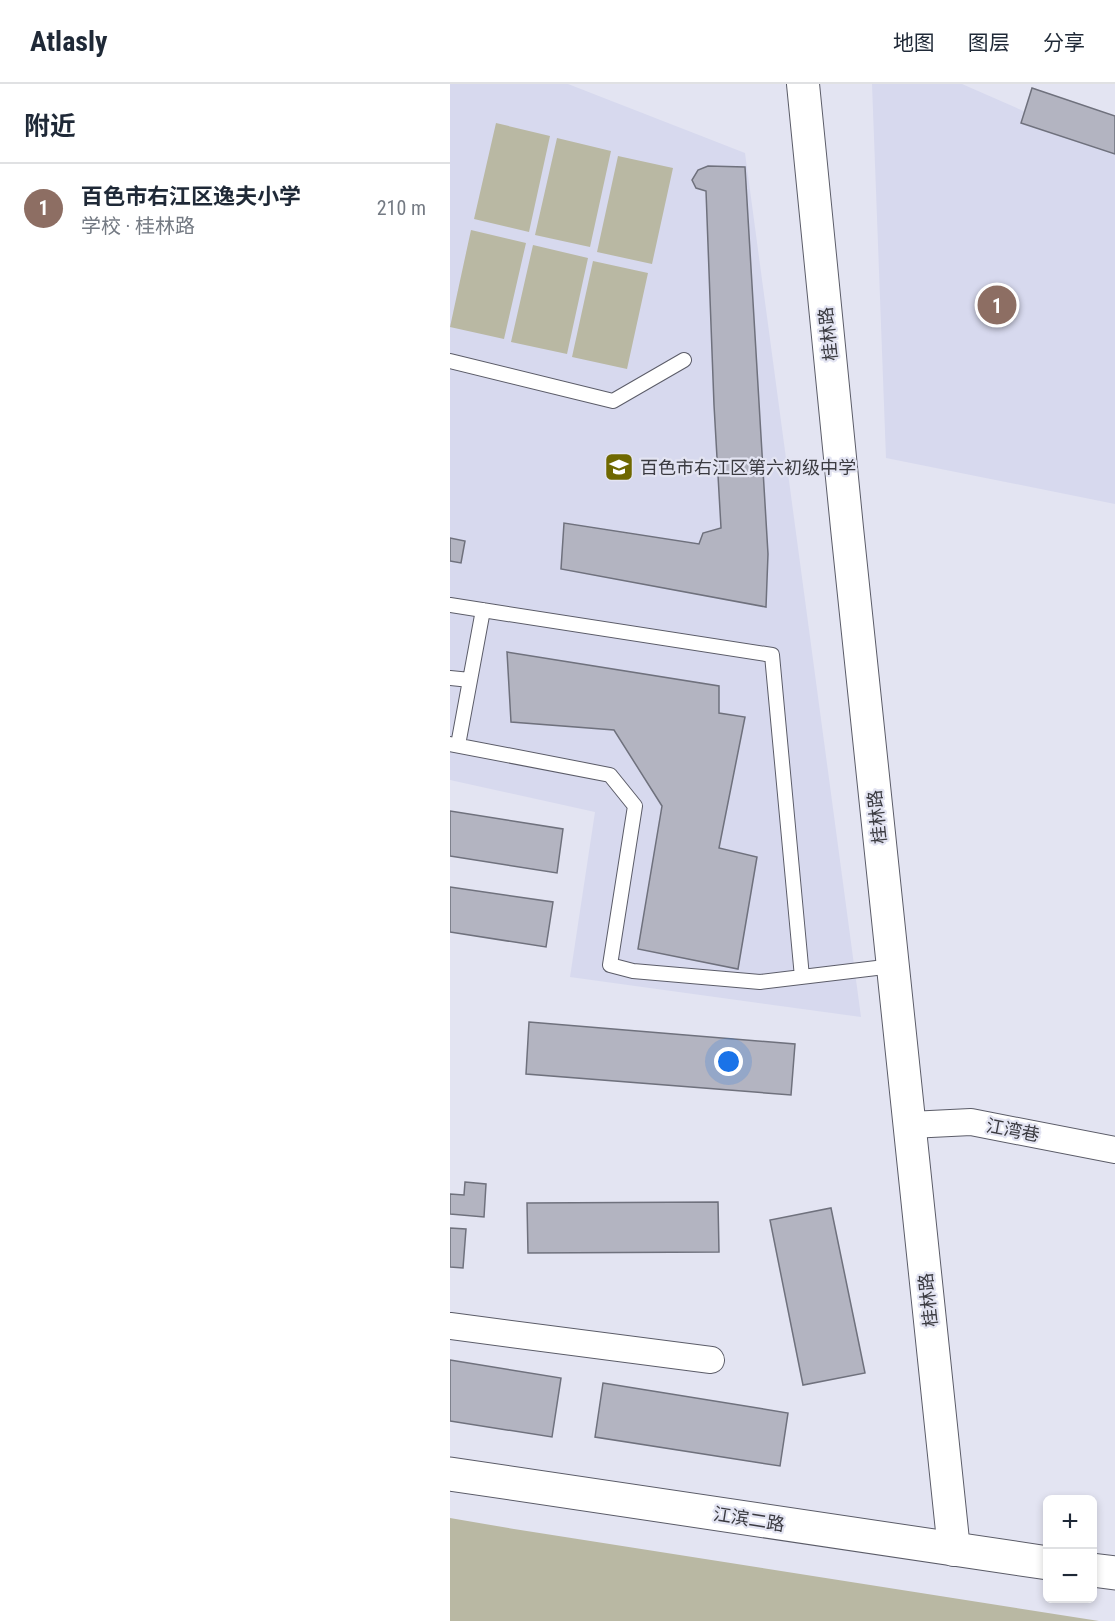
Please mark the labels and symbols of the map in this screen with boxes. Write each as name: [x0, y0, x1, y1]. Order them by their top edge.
pin: 1: [978, 282, 1016, 328]
street label: 桂林路: [815, 306, 841, 362]
school or university icon: 百色市右江区第六初级中学: [603, 451, 635, 483]
place label: 百色市右江区第六初级中学: [640, 457, 856, 478]
street label: 桂林路: [864, 789, 890, 845]
your location: [714, 1047, 743, 1076]
street label: 江湾巷: [984, 1115, 1042, 1145]
street label: 桂林路: [915, 1272, 941, 1328]
street label: 江滨二路: [712, 1503, 786, 1535]

